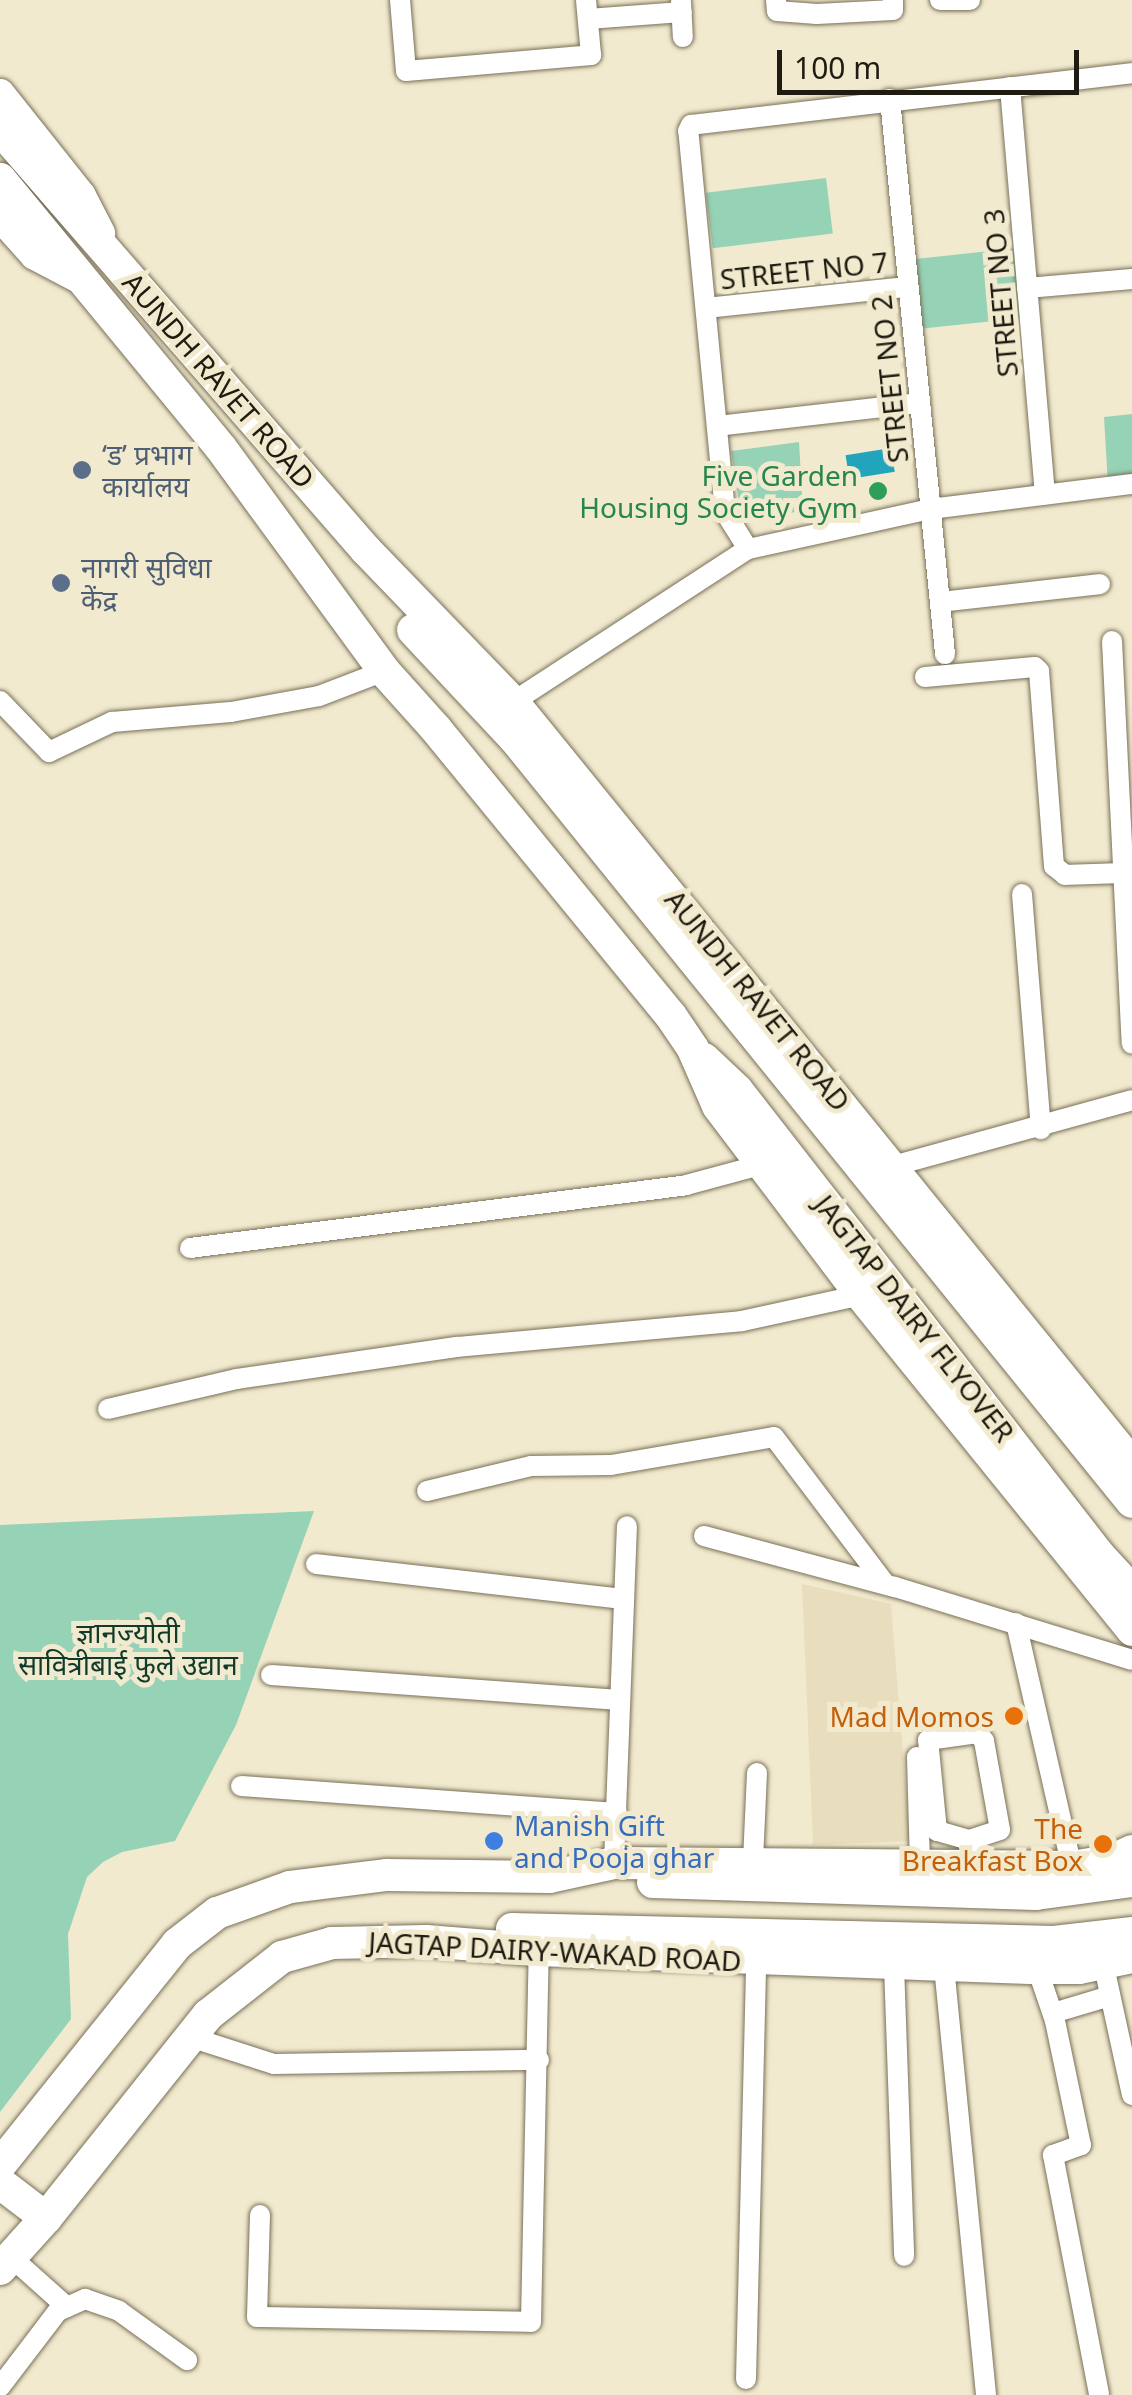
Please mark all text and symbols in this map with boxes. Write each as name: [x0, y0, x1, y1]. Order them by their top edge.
scale bar: [782, 30, 1084, 92]
text: 100 m: [794, 47, 881, 88]
street label: STREET NO 3: [976, 207, 1024, 379]
street label: STREET NO 7: [718, 244, 890, 296]
street label: AUNDH RAVET ROAD: [116, 265, 322, 495]
street label: STREET NO 2: [863, 293, 915, 465]
place label: ‘ड’ प्रभाग कार्यालय: [102, 437, 193, 503]
place label: Five Garden Housing Society Gym: [579, 458, 858, 524]
marker: ‘ड’ प्रभाग कार्यालय: [71, 459, 93, 481]
marker: Five Garden Housing Society Gym: [867, 480, 889, 502]
place label: नागरी सुविधा केंद्र: [81, 550, 212, 616]
marker: नागरी सुविधा केंद्र: [50, 572, 72, 594]
street label: AUNDH RAVET ROAD: [659, 883, 857, 1117]
street label: JAGTAP DAIRY FLYOVER: [808, 1188, 1022, 1448]
park label: ज्ञानज्योती सावित्रीबाई फुले उद्यान: [18, 1615, 238, 1681]
place label: Mad Momos: [830, 1699, 994, 1733]
marker: Mad Momos: [1003, 1705, 1025, 1727]
place label: Manish Gift and Pooja ghar: [514, 1808, 714, 1874]
place label: The Breakfast Box: [902, 1811, 1083, 1877]
marker: Manish Gift and Pooja ghar: [483, 1830, 505, 1852]
marker: The Breakfast Box: [1092, 1833, 1114, 1855]
street label: JAGTAP DAIRY-WAKAD ROAD: [368, 1924, 742, 1978]

